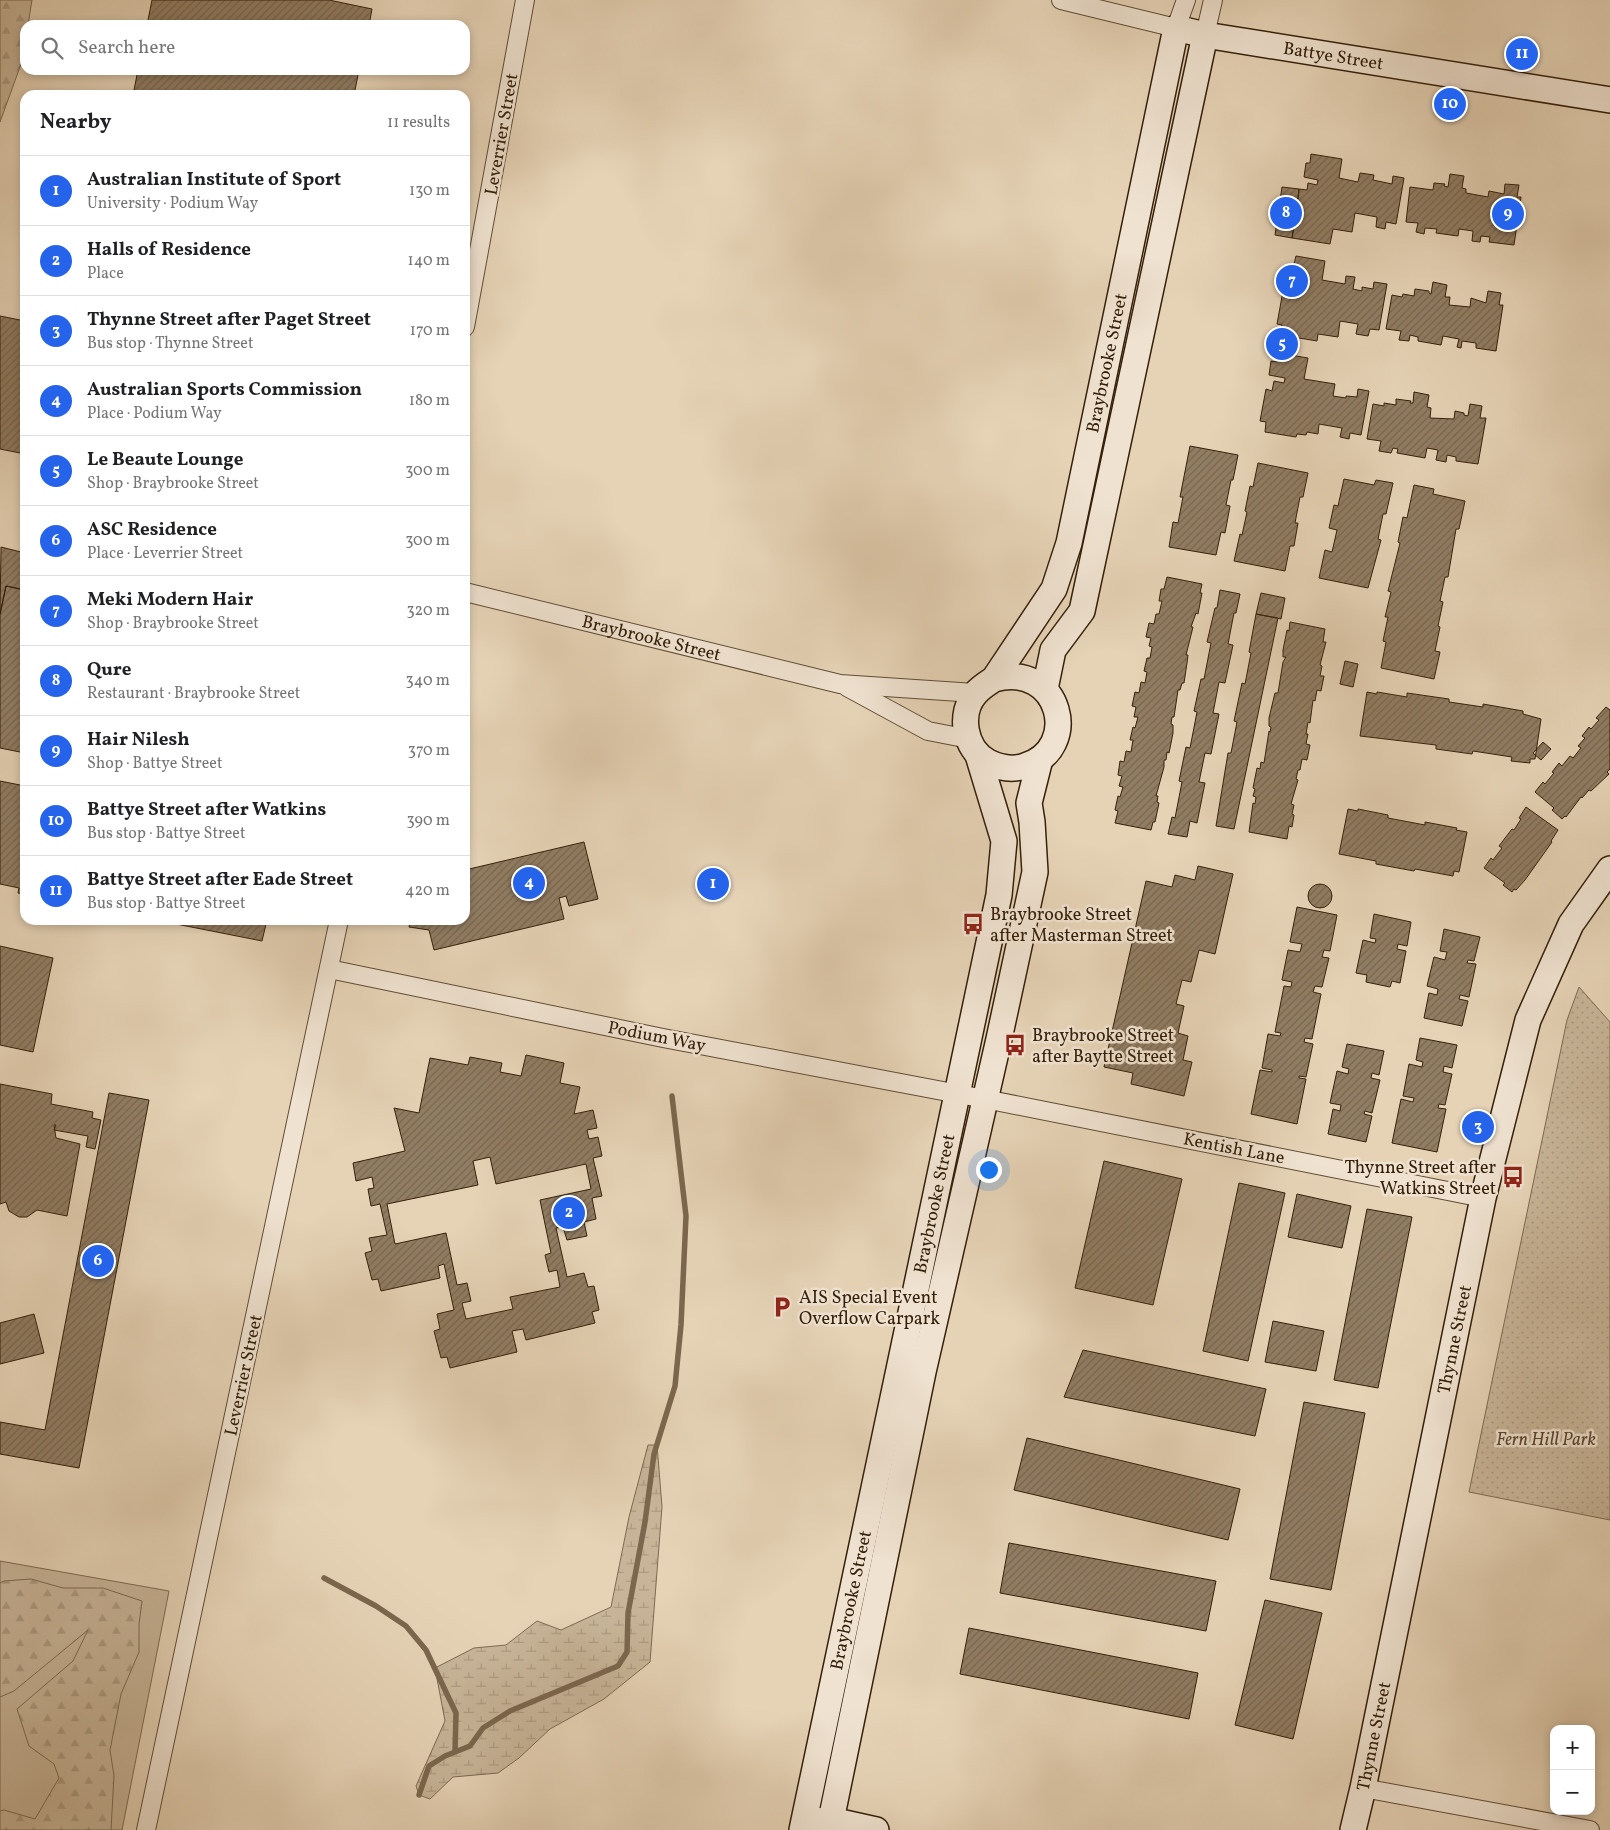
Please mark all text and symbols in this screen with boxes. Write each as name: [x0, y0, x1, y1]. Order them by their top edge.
search box: [20, 20, 470, 75]
icon: search: [38, 34, 66, 62]
text: Search here: [78, 35, 175, 61]
pin: 11: [1506, 35, 1538, 73]
street label: Battye Street: [1281, 37, 1385, 77]
street label: Leverrier Street: [479, 71, 526, 197]
pin: 10: [1434, 85, 1466, 123]
text: Nearby: [40, 108, 111, 137]
text: 11 results: [387, 112, 450, 134]
text: Australian Institute of Sport: [87, 167, 341, 193]
text: 1: [53, 180, 59, 202]
text: 130 m: [409, 180, 450, 202]
text: University · Podium Way: [87, 193, 258, 215]
pin: 8: [1270, 194, 1302, 232]
pin: 9: [1492, 195, 1524, 233]
text: Halls of Residence: [87, 237, 251, 263]
text: 2: [52, 250, 60, 272]
text: 140 m: [408, 250, 450, 272]
pin: 7: [1276, 262, 1308, 300]
text: Place: [87, 263, 124, 285]
street label: Braybrooke Street: [1081, 291, 1135, 435]
text: Thynne Street after Paget Street: [87, 307, 371, 333]
text: 3: [52, 320, 60, 342]
text: 170 m: [410, 320, 450, 342]
pin: 5: [1266, 325, 1298, 363]
text: Bus stop · Thynne Street: [87, 333, 254, 355]
text: Australian Sports Commission: [87, 377, 362, 403]
text: 4: [51, 390, 61, 412]
text: 180 m: [409, 390, 450, 412]
text: Place · Podium Way: [87, 403, 222, 425]
text: Le Beaute Lounge: [87, 447, 243, 473]
text: 5: [52, 460, 60, 482]
text: 300 m: [405, 460, 450, 482]
text: Shop · Braybrooke Street: [87, 473, 259, 495]
text: ASC Residence: [87, 517, 217, 543]
text: 6: [52, 530, 60, 552]
text: 300 m: [405, 530, 450, 552]
text: Place · Leverrier Street: [87, 543, 243, 565]
text: Meki Modern Hair: [87, 587, 253, 613]
text: 7: [52, 600, 60, 622]
text: 320 m: [406, 600, 450, 622]
street label: Braybrooke Street: [579, 610, 723, 668]
text: Shop · Braybrooke Street: [87, 613, 259, 635]
text: Qure: [87, 657, 132, 683]
text: 8: [52, 670, 60, 692]
text: 340 m: [406, 670, 450, 692]
text: Restaurant · Braybrooke Street: [87, 683, 300, 705]
text: Hair Nilesh: [87, 727, 190, 753]
text: 9: [52, 740, 60, 762]
text: 370 m: [408, 740, 450, 762]
text: Shop · Battye Street: [87, 753, 223, 775]
text: Battye Street after Watkins: [87, 797, 326, 823]
text: 10: [48, 810, 64, 832]
text: 390 m: [407, 810, 450, 832]
text: Bus stop · Battye Street: [87, 823, 246, 845]
pin: 4: [513, 864, 545, 902]
pin: 1: [697, 865, 729, 903]
text: Battye Street after Eade Street: [87, 867, 353, 893]
text: 11: [50, 880, 62, 902]
text: 420 m: [405, 880, 450, 902]
text: Bus stop · Battye Street: [87, 893, 246, 915]
place label: Braybrooke Street after Masterman Street: [990, 903, 1173, 949]
bus stop icon: Braybrooke Street after Masterman Street: [960, 911, 986, 937]
street label: Podium Way: [606, 1016, 708, 1059]
place label: Braybrooke Street after Baytte Street: [1032, 1024, 1174, 1070]
bus stop icon: Braybrooke Street after Baytte Street: [1002, 1032, 1028, 1058]
pin: 3: [1462, 1108, 1494, 1146]
street label: Kentish Lane: [1181, 1127, 1287, 1172]
street label: Braybrooke Street: [909, 1132, 962, 1276]
place label: Thynne Street after Watkins Street: [1344, 1156, 1496, 1202]
your location: [976, 1157, 1002, 1183]
bus stop icon: Thynne Street after Watkins Street: [1500, 1164, 1526, 1190]
pin: 2: [553, 1194, 585, 1232]
pin: 6: [82, 1242, 114, 1280]
street label: Thynne Street: [1432, 1283, 1479, 1396]
place label: AIS Special Event Overflow Carpark: [799, 1286, 940, 1332]
parking icon: AIS Special Event Overflow Carpark: [769, 1294, 795, 1320]
street label: Leverrier Street: [219, 1312, 270, 1438]
park label: Fern Hill Park: [1496, 1428, 1596, 1453]
street label: Braybrooke Street: [825, 1528, 879, 1673]
street label: Thynne Street: [1352, 1680, 1398, 1793]
map controls: [1550, 1725, 1595, 1815]
button: +: [1550, 1725, 1595, 1770]
button: −: [1550, 1770, 1595, 1815]

